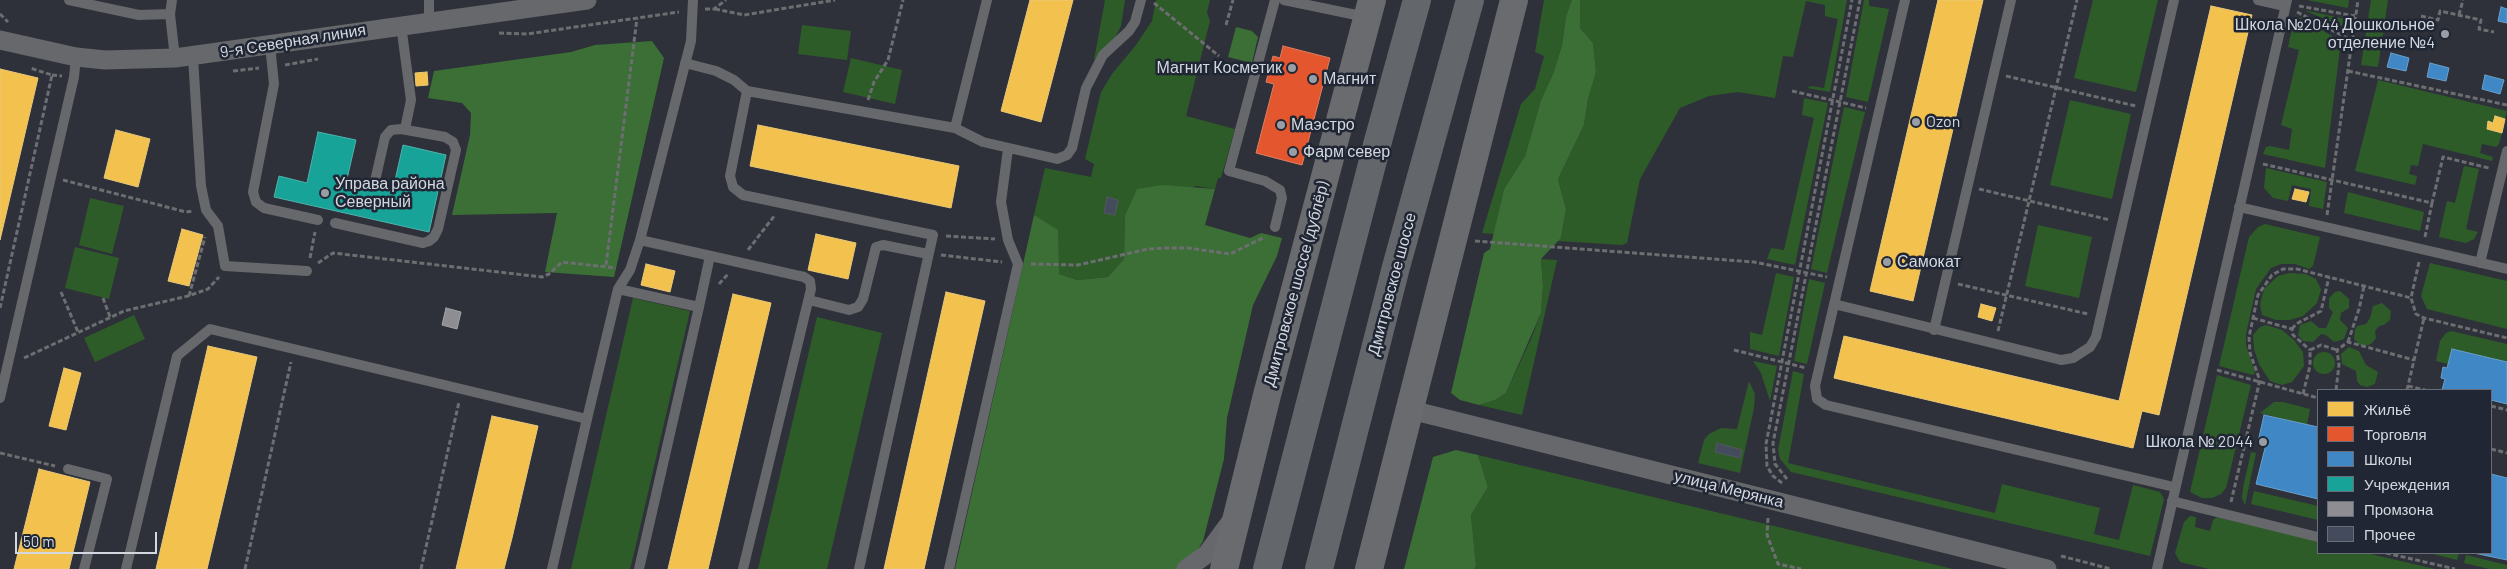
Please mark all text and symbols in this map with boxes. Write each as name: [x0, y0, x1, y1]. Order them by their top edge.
place label: Школа №2044 Дошкольное отделение №4: [2235, 15, 2435, 53]
street label: 9-я Северная линия: [219, 20, 367, 62]
marker: Школа №2044 Дошкольное отделение №4: [2439, 28, 2451, 40]
place label: Магнит Косметик: [1157, 58, 1282, 78]
marker: Магнит Косметик: [1286, 62, 1298, 74]
place label: Магнит: [1323, 69, 1376, 89]
marker: Магнит: [1307, 73, 1319, 85]
place label: Ozon: [1926, 112, 1960, 132]
place label: Маэстро: [1291, 115, 1355, 135]
marker: Ozon: [1910, 116, 1922, 128]
marker: Маэстро: [1275, 119, 1287, 131]
place label: Фарм север: [1303, 142, 1390, 162]
marker: Фарм север: [1287, 146, 1299, 158]
place label: Управа района Северный: [335, 174, 445, 212]
street label: Дмитровское шоссе (дублёр): [1259, 179, 1333, 389]
marker: Управа района Северный: [319, 187, 331, 199]
street label: Дмитровское шоссе: [1364, 211, 1420, 357]
place label: Самокат: [1897, 252, 1961, 272]
marker: Самокат: [1881, 256, 1893, 268]
legend: [2317, 389, 2492, 554]
text: Жильё: [2364, 400, 2411, 418]
text: Торговля: [2364, 425, 2427, 443]
place label: Школа № 2044: [2146, 432, 2253, 452]
marker: Школа № 2044: [2257, 436, 2269, 448]
text: Школы: [2364, 450, 2412, 468]
street label: улица Мерянка: [1672, 466, 1786, 512]
text: Учреждения: [2364, 475, 2450, 493]
text: Промзона: [2364, 500, 2433, 518]
scale bar: [18, 522, 160, 554]
text: Прочее: [2364, 525, 2416, 543]
text: 50 m: [23, 532, 55, 550]

